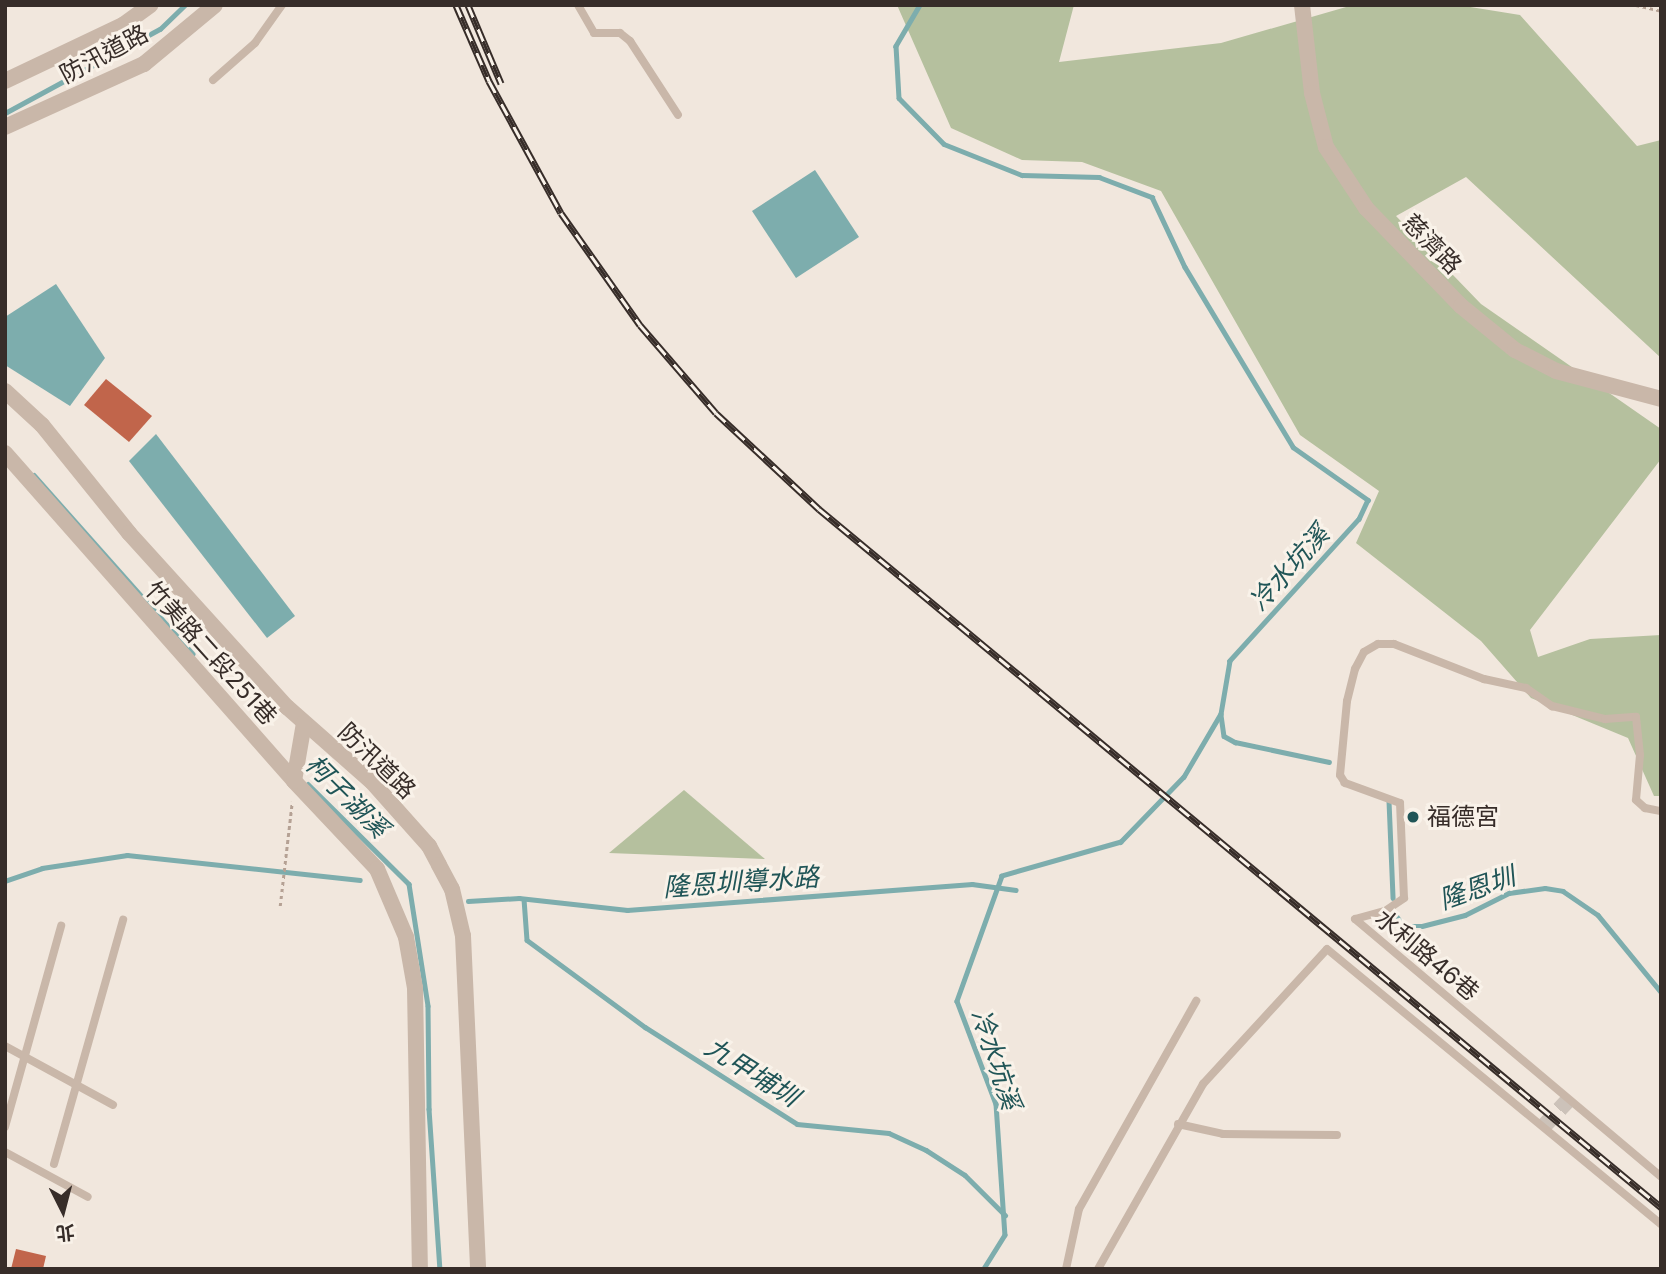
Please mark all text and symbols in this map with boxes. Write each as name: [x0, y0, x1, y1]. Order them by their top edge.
street label: 防汛道路: [55, 19, 153, 89]
street label: 慈濟路: [1397, 208, 1467, 280]
water label: 冷水坑溪: [1243, 519, 1335, 617]
street label: 竹美路二段251巷: [139, 575, 283, 731]
street label: 防汛道路: [332, 717, 422, 805]
water label: 柯子湖溪: [299, 748, 395, 844]
place label: 福德宮: [1427, 803, 1499, 831]
marker: 福德宮: [1405, 809, 1421, 825]
water label: 隆恩圳導水路: [662, 861, 820, 903]
water label: 隆恩圳: [1435, 861, 1519, 915]
street label: 水利路46巷: [1369, 903, 1485, 1007]
water label: 冷水坑溪: [965, 1005, 1027, 1113]
water label: 九甲埔圳: [700, 1031, 804, 1113]
north arrow: [28, 1176, 98, 1246]
text: 北: [55, 1220, 76, 1245]

